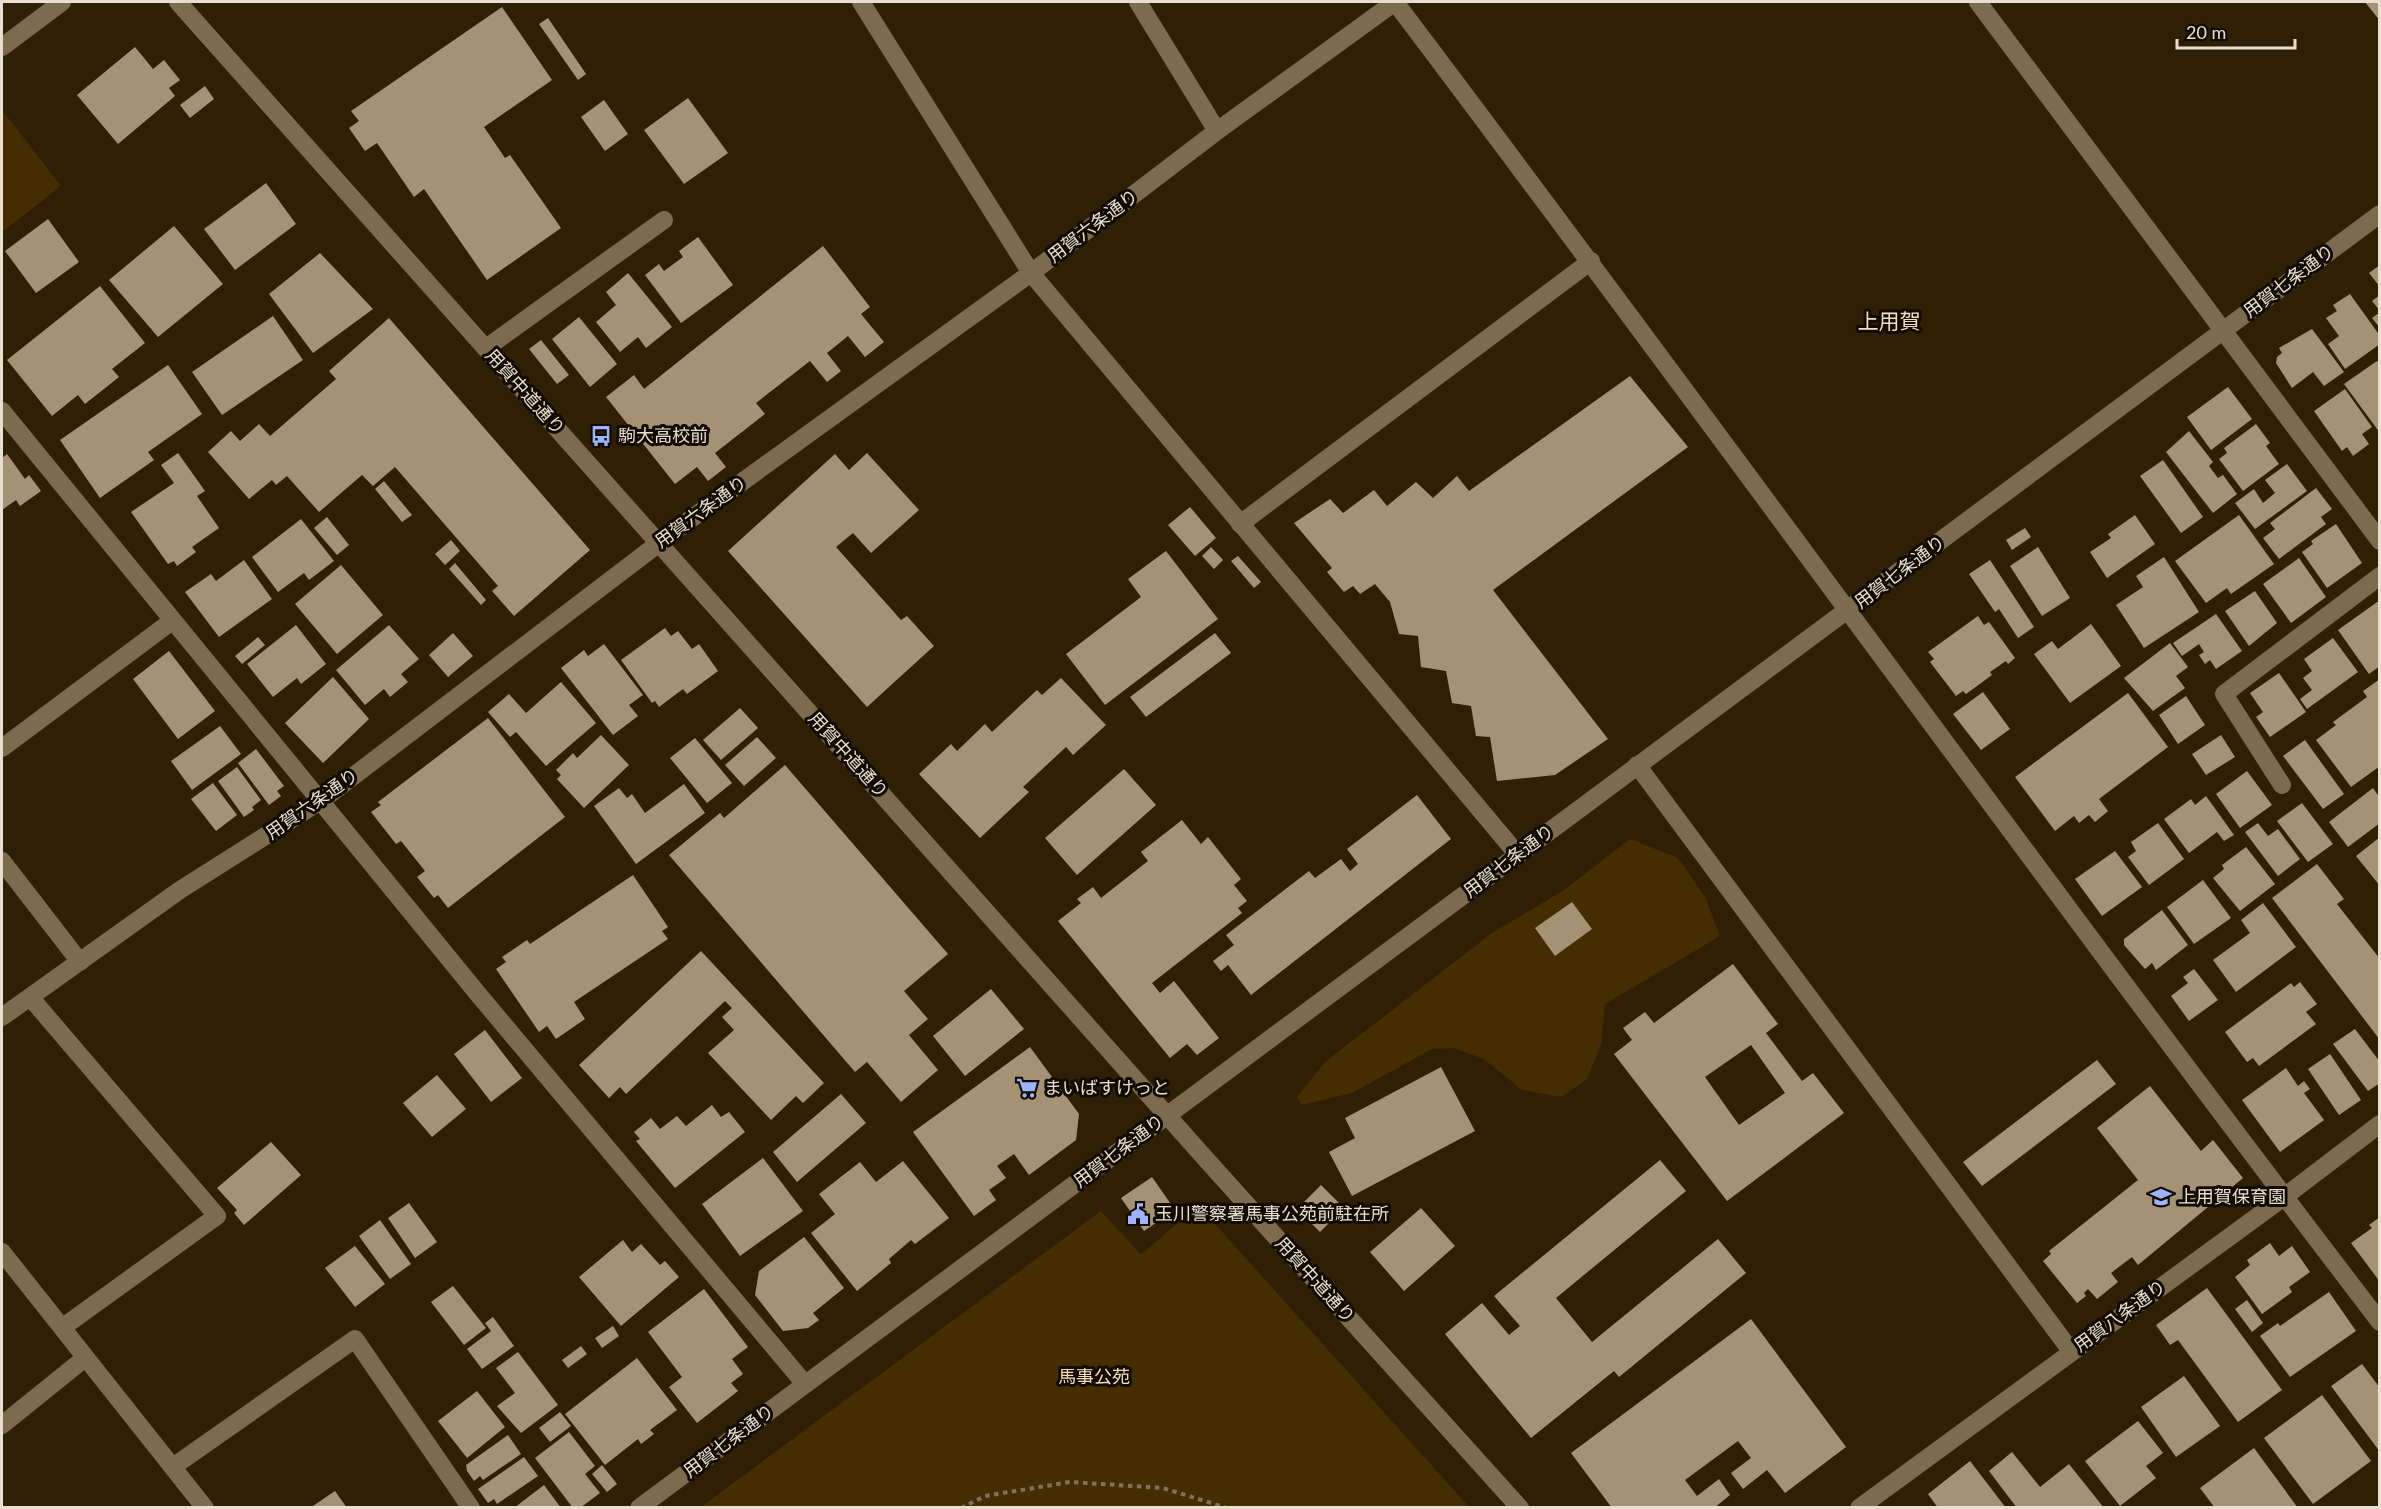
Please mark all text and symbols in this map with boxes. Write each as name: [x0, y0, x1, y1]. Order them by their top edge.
scale bar: [2177, 12, 2296, 50]
text: 20 m: [2186, 21, 2226, 43]
street label: 用賀六条通り: [1043, 184, 1142, 266]
street label: 用賀七条通り: [2239, 239, 2338, 321]
district label: 上用賀: [1858, 308, 1921, 333]
street label: 用賀中道通り: [481, 344, 570, 439]
bus stop icon: 駒大高校前: [589, 424, 613, 448]
place label: 駒大高校前: [618, 424, 708, 446]
street label: 用賀六条通り: [650, 471, 751, 552]
street label: 用賀七条通り: [1850, 530, 1949, 612]
street label: 用賀中道通り: [804, 707, 893, 802]
street label: 用賀六条通り: [261, 763, 362, 843]
street label: 用賀七条通り: [1459, 819, 1558, 901]
supermarket icon: まいばすけっと: [1015, 1076, 1039, 1100]
place label: まいばすけっと: [1044, 1076, 1170, 1098]
street label: 用賀七条通り: [1069, 1109, 1168, 1191]
school or university icon: 上用賀保育園: [2149, 1185, 2173, 1209]
place label: 上用賀保育園: [2178, 1185, 2286, 1207]
public building icon: 玉川警察署馬事公苑前駐在所: [1126, 1202, 1150, 1226]
place label: 玉川警察署馬事公苑前駐在所: [1155, 1202, 1389, 1224]
street label: 用賀中道通り: [1271, 1232, 1360, 1327]
street label: 用賀八条通り: [2069, 1275, 2170, 1356]
park label: 馬事公苑: [1058, 1365, 1130, 1387]
street label: 用賀七条通り: [679, 1399, 778, 1481]

